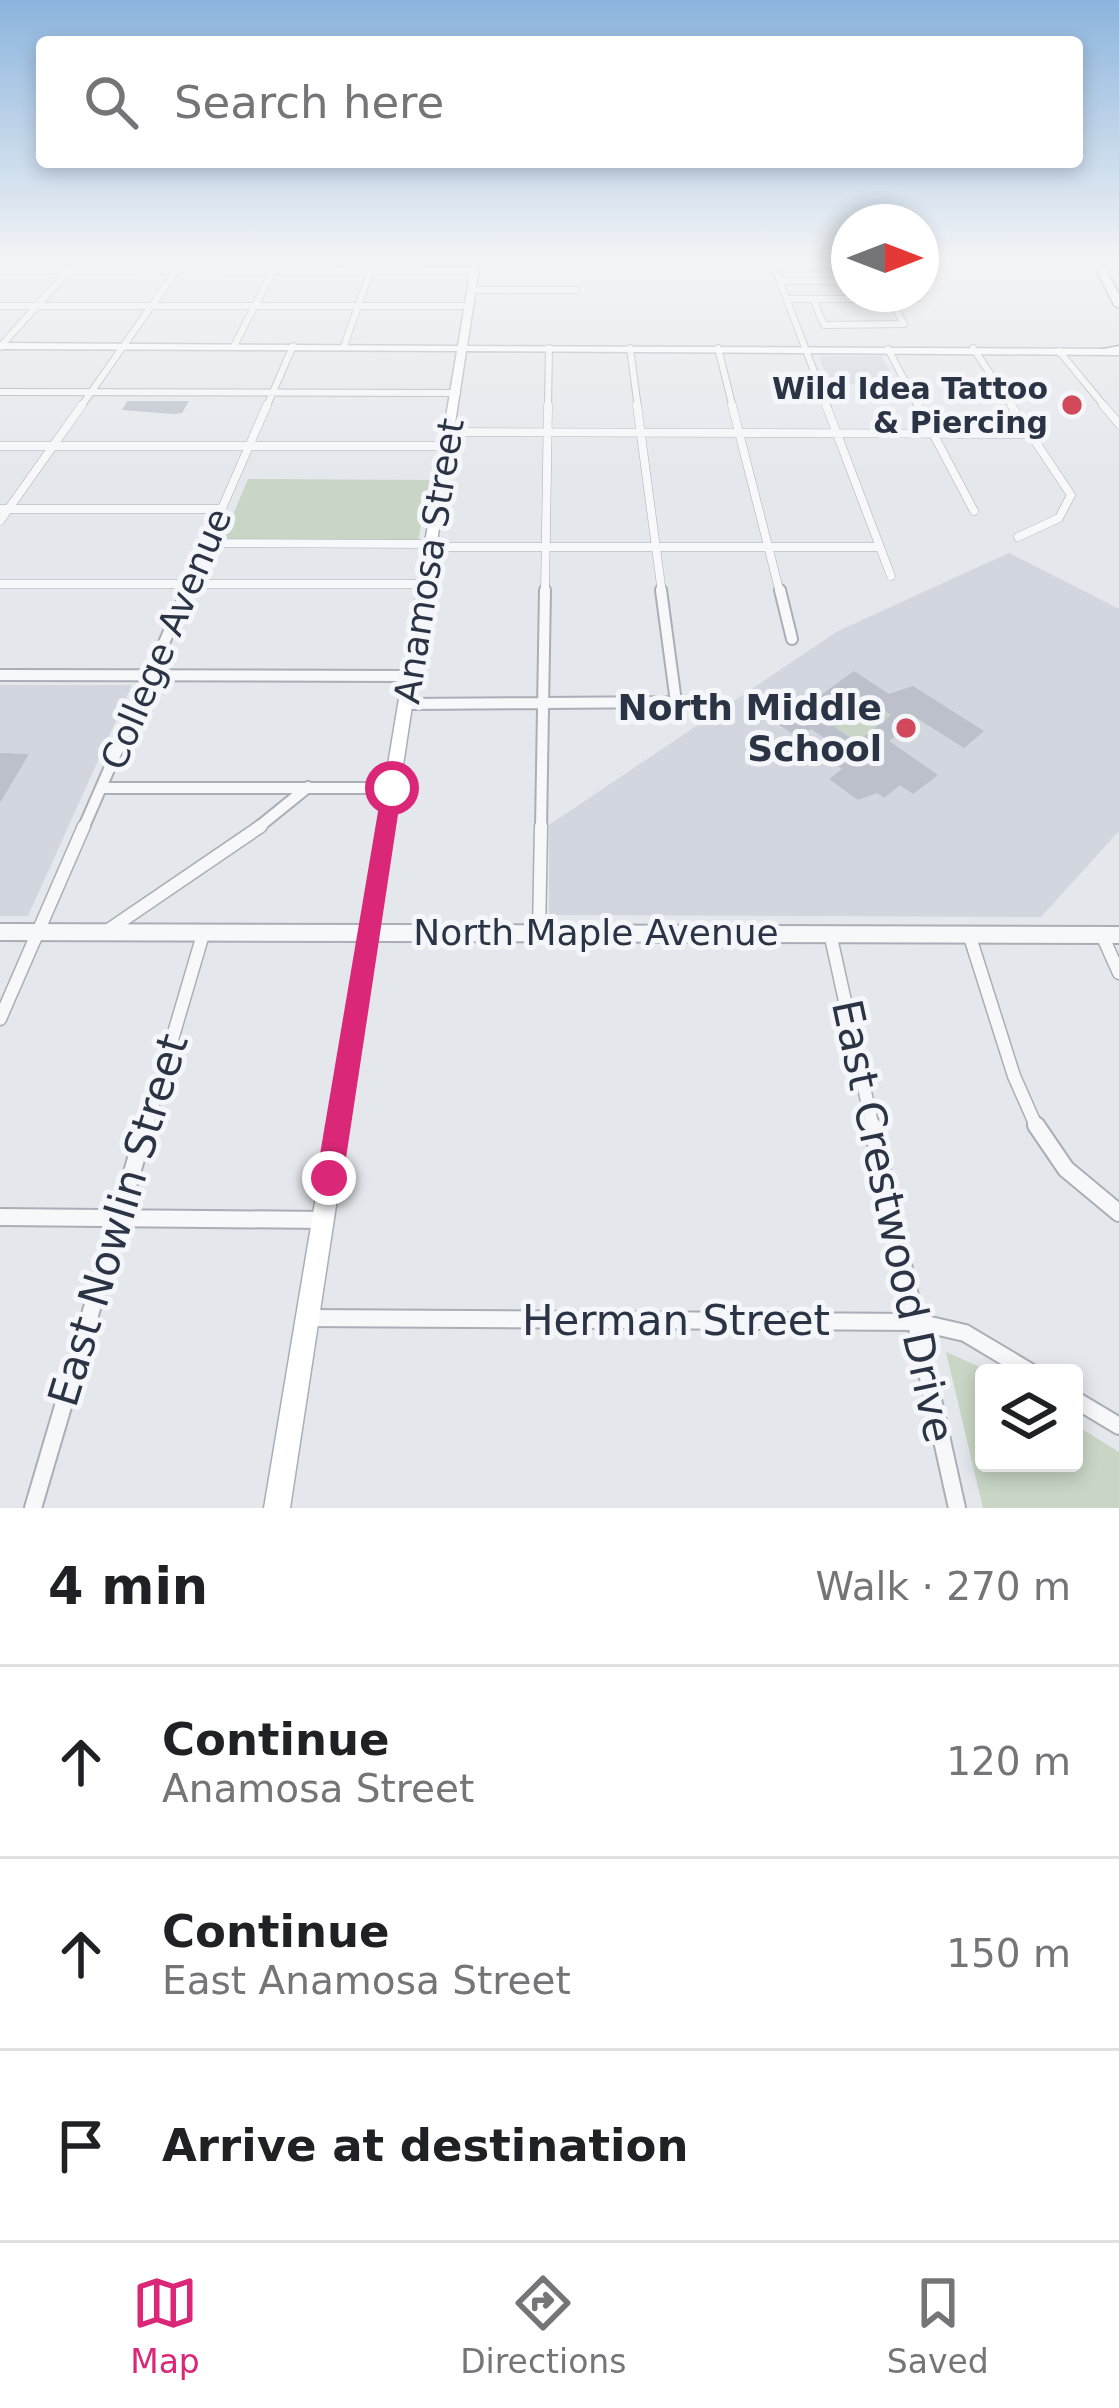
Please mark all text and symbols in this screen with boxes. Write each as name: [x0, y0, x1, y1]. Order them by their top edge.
search box: [36, 36, 1083, 168]
icon: search: [78, 69, 144, 135]
text: Search here: [174, 76, 444, 129]
north arrow: [831, 204, 939, 312]
place label: Wild Idea Tattoo & Piercing: [772, 371, 1048, 440]
marker: Wild Idea Tattoo & Piercing: [1059, 392, 1085, 418]
street label: Anamosa Street: [386, 415, 472, 707]
street label: College Avenue: [93, 502, 239, 776]
place label: North Middle School: [618, 687, 882, 769]
marker: North Middle School: [893, 715, 919, 741]
route start: [365, 761, 419, 815]
street label: North Maple Avenue: [413, 912, 779, 953]
street label: East Crestwood Drive: [822, 995, 964, 1447]
street label: East Nowlin Street: [38, 1028, 198, 1412]
route end: [302, 1151, 356, 1205]
street label: Herman Street: [522, 1296, 830, 1345]
map controls: [975, 1364, 1083, 1472]
button: layers: [975, 1364, 1083, 1472]
text: 4 min: [48, 1557, 208, 1616]
text: Walk · 270 m: [816, 1564, 1071, 1609]
text: Continue: [162, 1713, 390, 1766]
icon: ahead: [48, 1729, 114, 1795]
text: 120 m: [946, 1739, 1071, 1784]
text: Anamosa Street: [162, 1766, 474, 1811]
text: Continue: [162, 1905, 390, 1958]
icon: ahead: [48, 1921, 114, 1987]
text: 150 m: [946, 1931, 1071, 1976]
text: East Anamosa Street: [162, 1958, 571, 2003]
icon: arrive: [48, 2113, 114, 2179]
text: Arrive at destination: [162, 2119, 688, 2172]
tab: Map: [130, 2270, 200, 2381]
tab: Directions: [460, 2270, 626, 2381]
tab: Saved: [887, 2270, 989, 2381]

